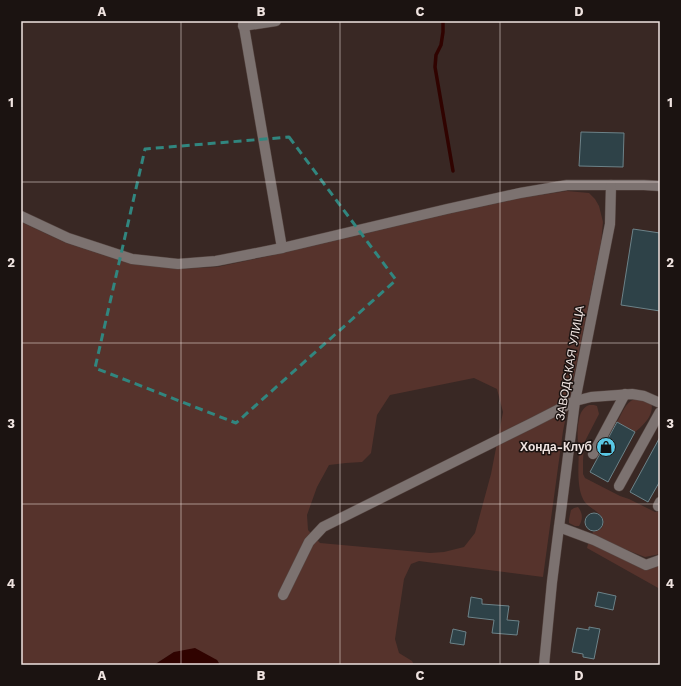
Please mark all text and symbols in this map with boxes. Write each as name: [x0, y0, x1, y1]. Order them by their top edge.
text: A: [98, 4, 107, 19]
text: B: [257, 4, 266, 19]
text: C: [416, 4, 425, 19]
text: D: [574, 4, 584, 19]
text: 1: [8, 95, 14, 110]
text: 1: [667, 95, 673, 110]
text: 2: [7, 255, 15, 270]
text: 2: [666, 255, 674, 270]
street label: ЗАВОДСКАЯ УЛИЦА: [553, 304, 587, 422]
text: 3: [7, 416, 15, 431]
text: 3: [666, 416, 674, 431]
shop icon: Хонда-Клуб: [595, 436, 617, 458]
place label: Хонда-Клуб: [520, 440, 592, 454]
text: 4: [7, 576, 16, 591]
text: 4: [666, 576, 675, 591]
text: A: [98, 668, 107, 683]
text: B: [257, 668, 266, 683]
text: C: [416, 668, 425, 683]
text: D: [574, 668, 584, 683]

